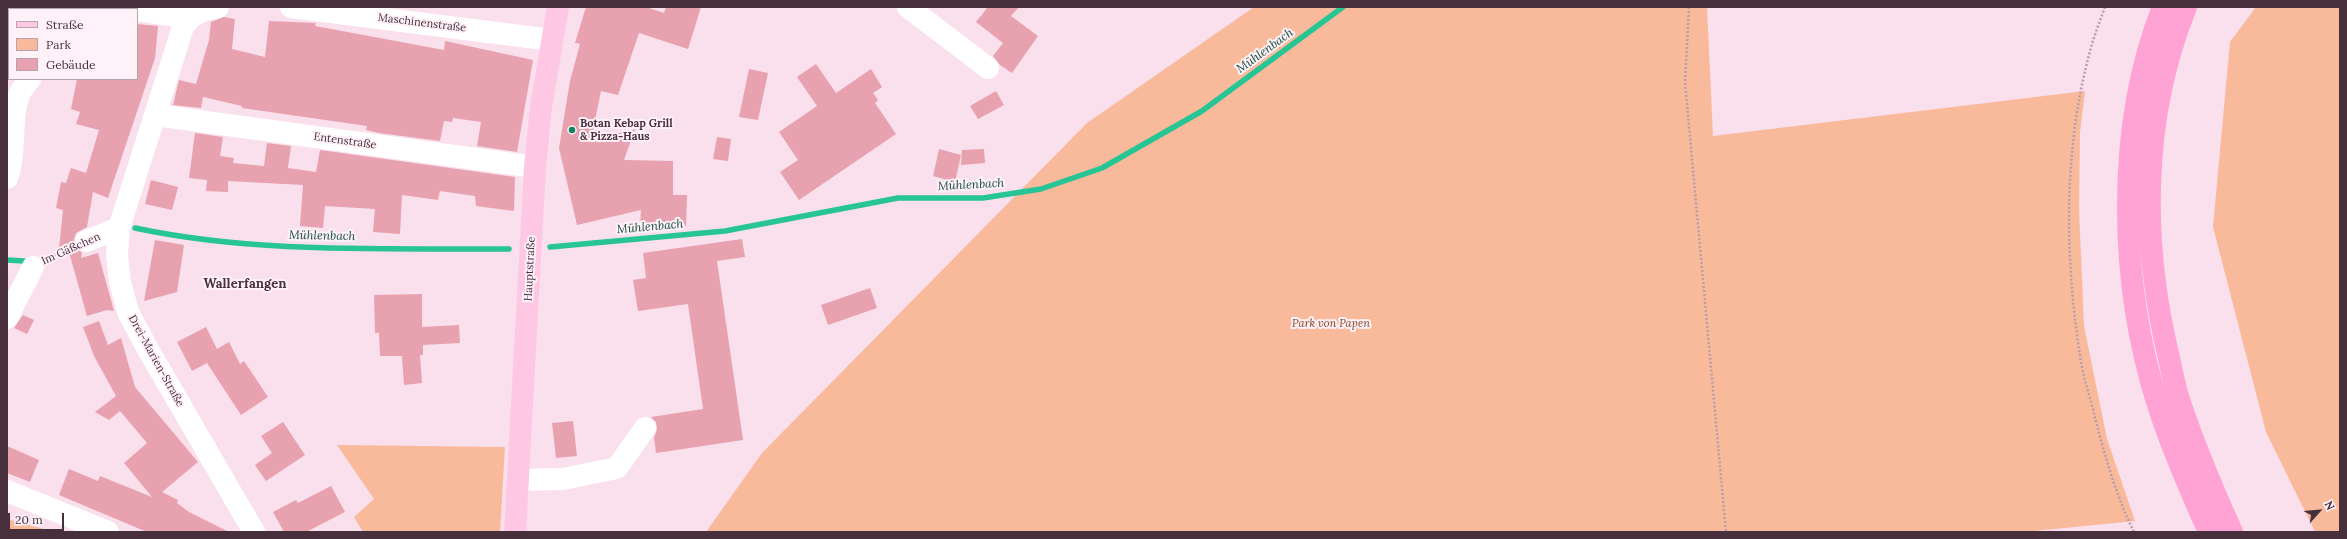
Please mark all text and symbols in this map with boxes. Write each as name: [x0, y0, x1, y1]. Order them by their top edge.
legend: [8, 8, 138, 80]
street label: Maschinenstraße: [377, 11, 467, 35]
text: Straße: [46, 17, 83, 32]
water label: Mühlenbach: [1234, 26, 1296, 76]
text: Park: [46, 37, 71, 52]
text: Gebäude: [46, 57, 96, 72]
place label: Botan Kebap Grill & Pizza-Haus: [580, 117, 673, 143]
marker: Botan Kebap Grill & Pizza-Haus: [567, 125, 577, 135]
street label: Entenstraße: [313, 130, 377, 152]
water label: Mühlenbach: [937, 176, 1005, 194]
water label: Mühlenbach: [616, 217, 684, 237]
water label: Mühlenbach: [289, 228, 355, 244]
street label: Im Gäßchen: [40, 230, 102, 268]
street label: Hauptstraße: [522, 236, 538, 302]
district label: Wallerfangen: [203, 276, 287, 292]
street label: Drei-Marien-Straße: [125, 313, 187, 409]
park label: Park von Papen: [1292, 317, 1370, 331]
north arrow: [2299, 491, 2339, 531]
text: N: [2322, 499, 2338, 513]
scale bar: [10, 505, 66, 531]
text: 20 m: [15, 512, 43, 527]

